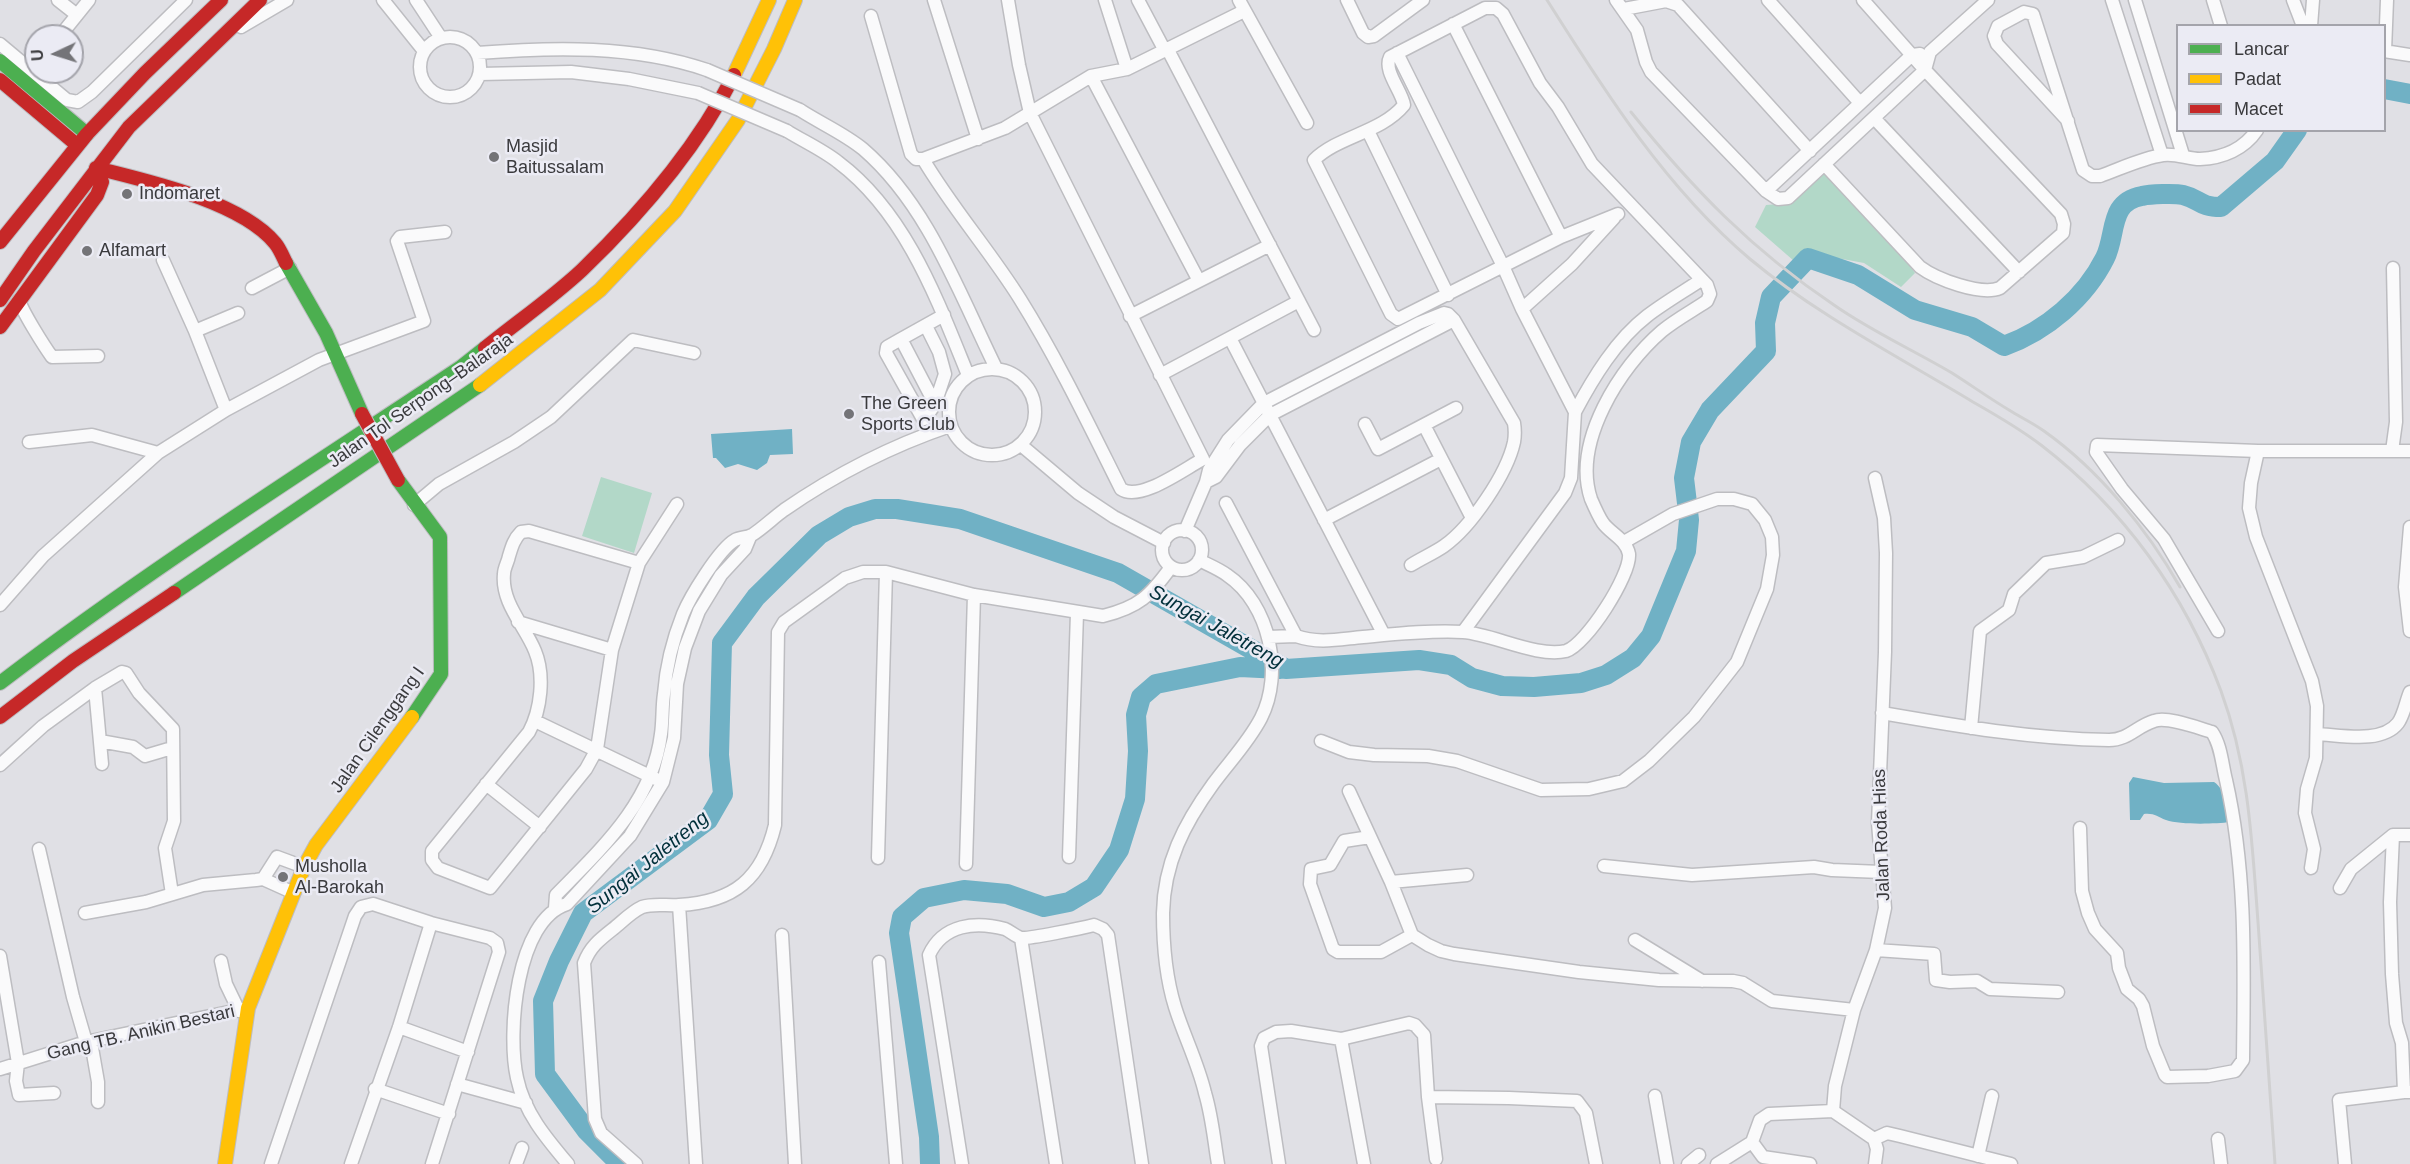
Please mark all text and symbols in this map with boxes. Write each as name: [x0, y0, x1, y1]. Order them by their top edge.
north arrow: [24, 24, 84, 84]
legend: [2176, 24, 2386, 132]
text: Lancar: [2234, 39, 2289, 59]
text: U: [29, 49, 46, 62]
text: Padat: [2234, 69, 2281, 89]
text: Macet: [2234, 99, 2283, 119]
place label: Masjid Baitussalam: [506, 136, 604, 178]
marker: Masjid Baitussalam: [487, 150, 501, 164]
place label: Indomaret: [139, 183, 220, 205]
marker: Indomaret: [120, 187, 134, 201]
place label: Alfamart: [99, 240, 166, 262]
marker: Alfamart: [80, 244, 94, 258]
street label: Jalan Tol Serpong–Balaraja: [325, 329, 517, 473]
place label: The Green Sports Club: [861, 393, 955, 436]
marker: The Green Sports Club: [842, 407, 856, 421]
water label: Sungai Jaletreng: [1145, 580, 1287, 674]
street label: Jalan Cilenggang I: [326, 663, 430, 797]
street label: Jalan Roda Hias: [1869, 769, 1895, 901]
water label: Sungai Jaletreng: [582, 806, 714, 920]
place label: Musholla Al-Barokah: [295, 856, 384, 898]
marker: Musholla Al-Barokah: [276, 870, 290, 884]
street label: Gang TB. Anikin Bestari: [45, 1001, 237, 1065]

